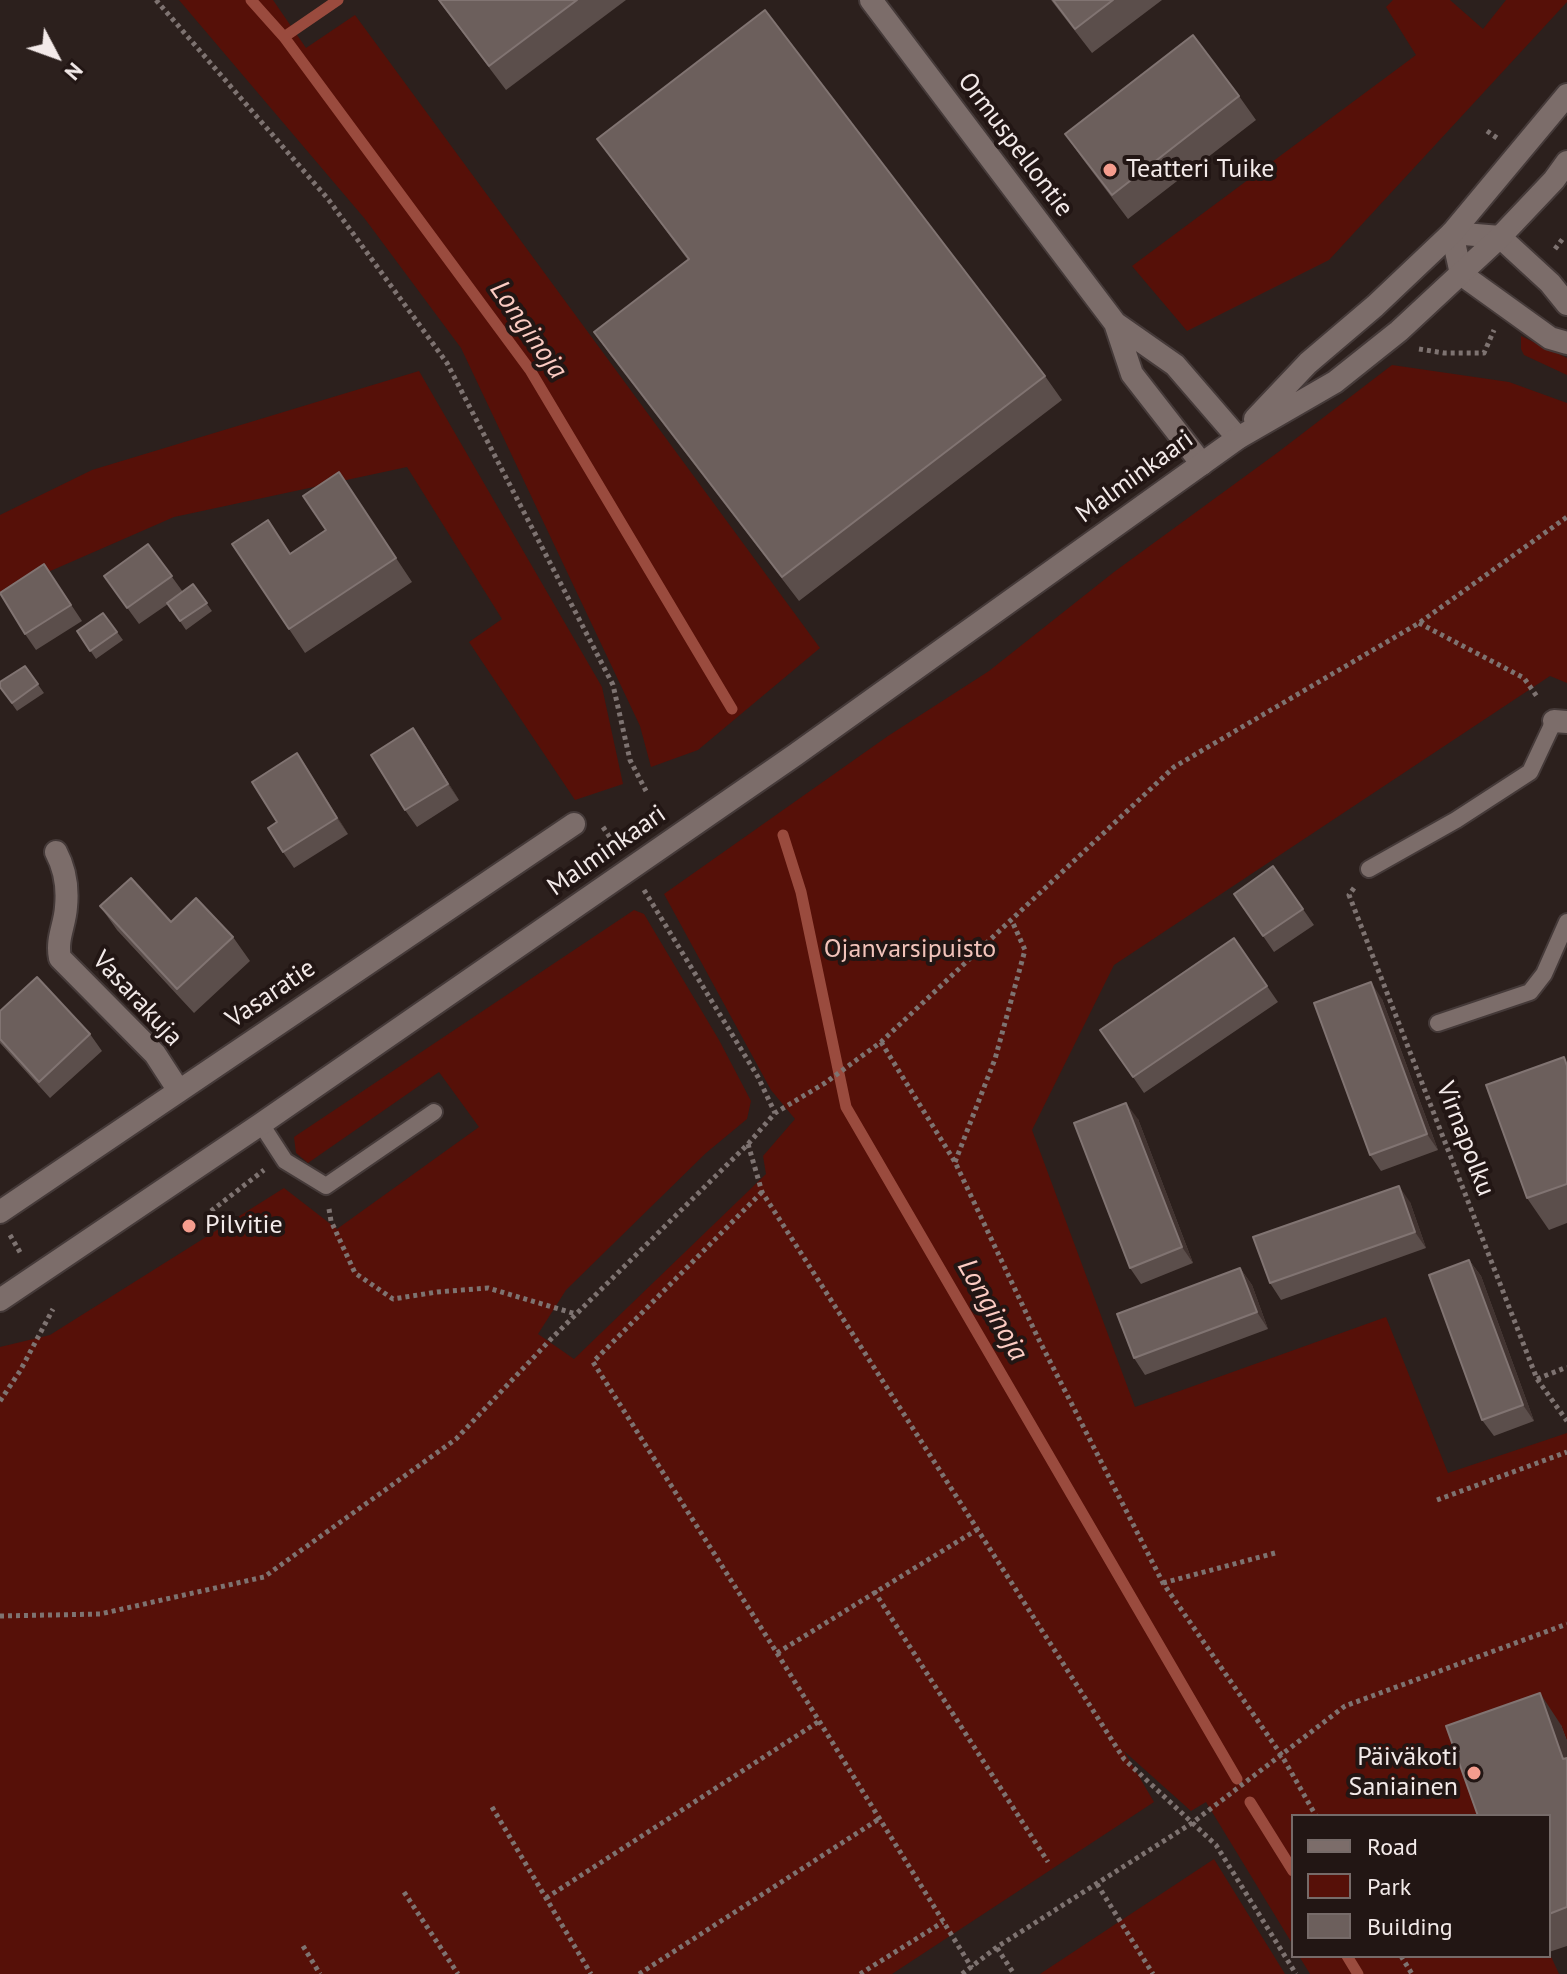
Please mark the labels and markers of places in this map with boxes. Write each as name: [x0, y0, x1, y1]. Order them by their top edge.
place label: Teatteri Tuike: [1126, 154, 1275, 186]
marker: Teatteri Tuike: [1101, 161, 1119, 179]
place label: Pilvitie: [205, 1210, 283, 1242]
marker: Pilvitie: [180, 1217, 198, 1235]
place label: Päiväkoti Saniainen: [1349, 1742, 1458, 1804]
marker: Päiväkoti Saniainen: [1465, 1764, 1483, 1782]

